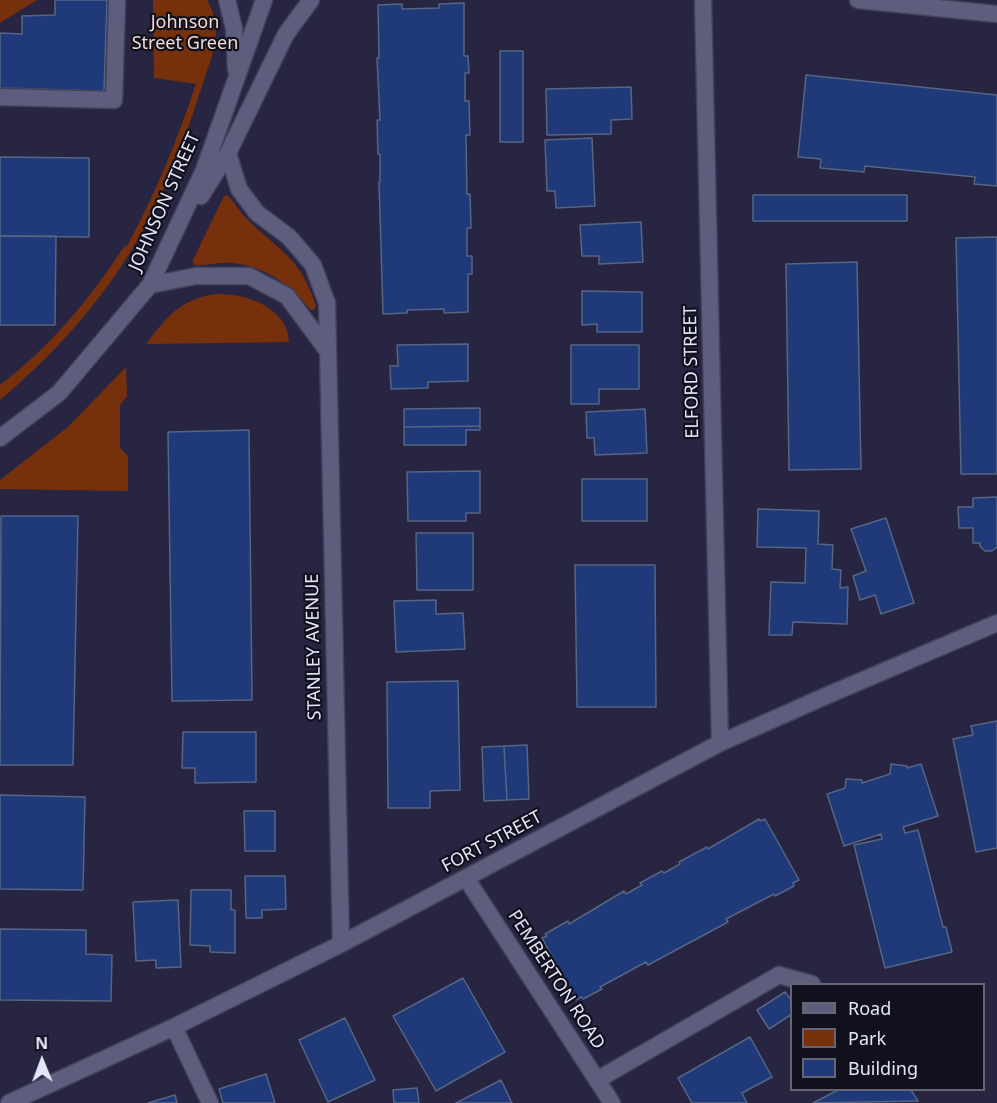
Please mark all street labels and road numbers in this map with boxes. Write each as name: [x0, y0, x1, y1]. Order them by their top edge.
street label: JOHNSON STREET: [125, 129, 205, 275]
street label: ELFORD STREET: [680, 305, 704, 439]
street label: STANLEY AVENUE: [302, 574, 326, 720]
street label: FORT STREET: [438, 807, 546, 877]
street label: PEMBERTON ROAD: [503, 906, 609, 1054]

